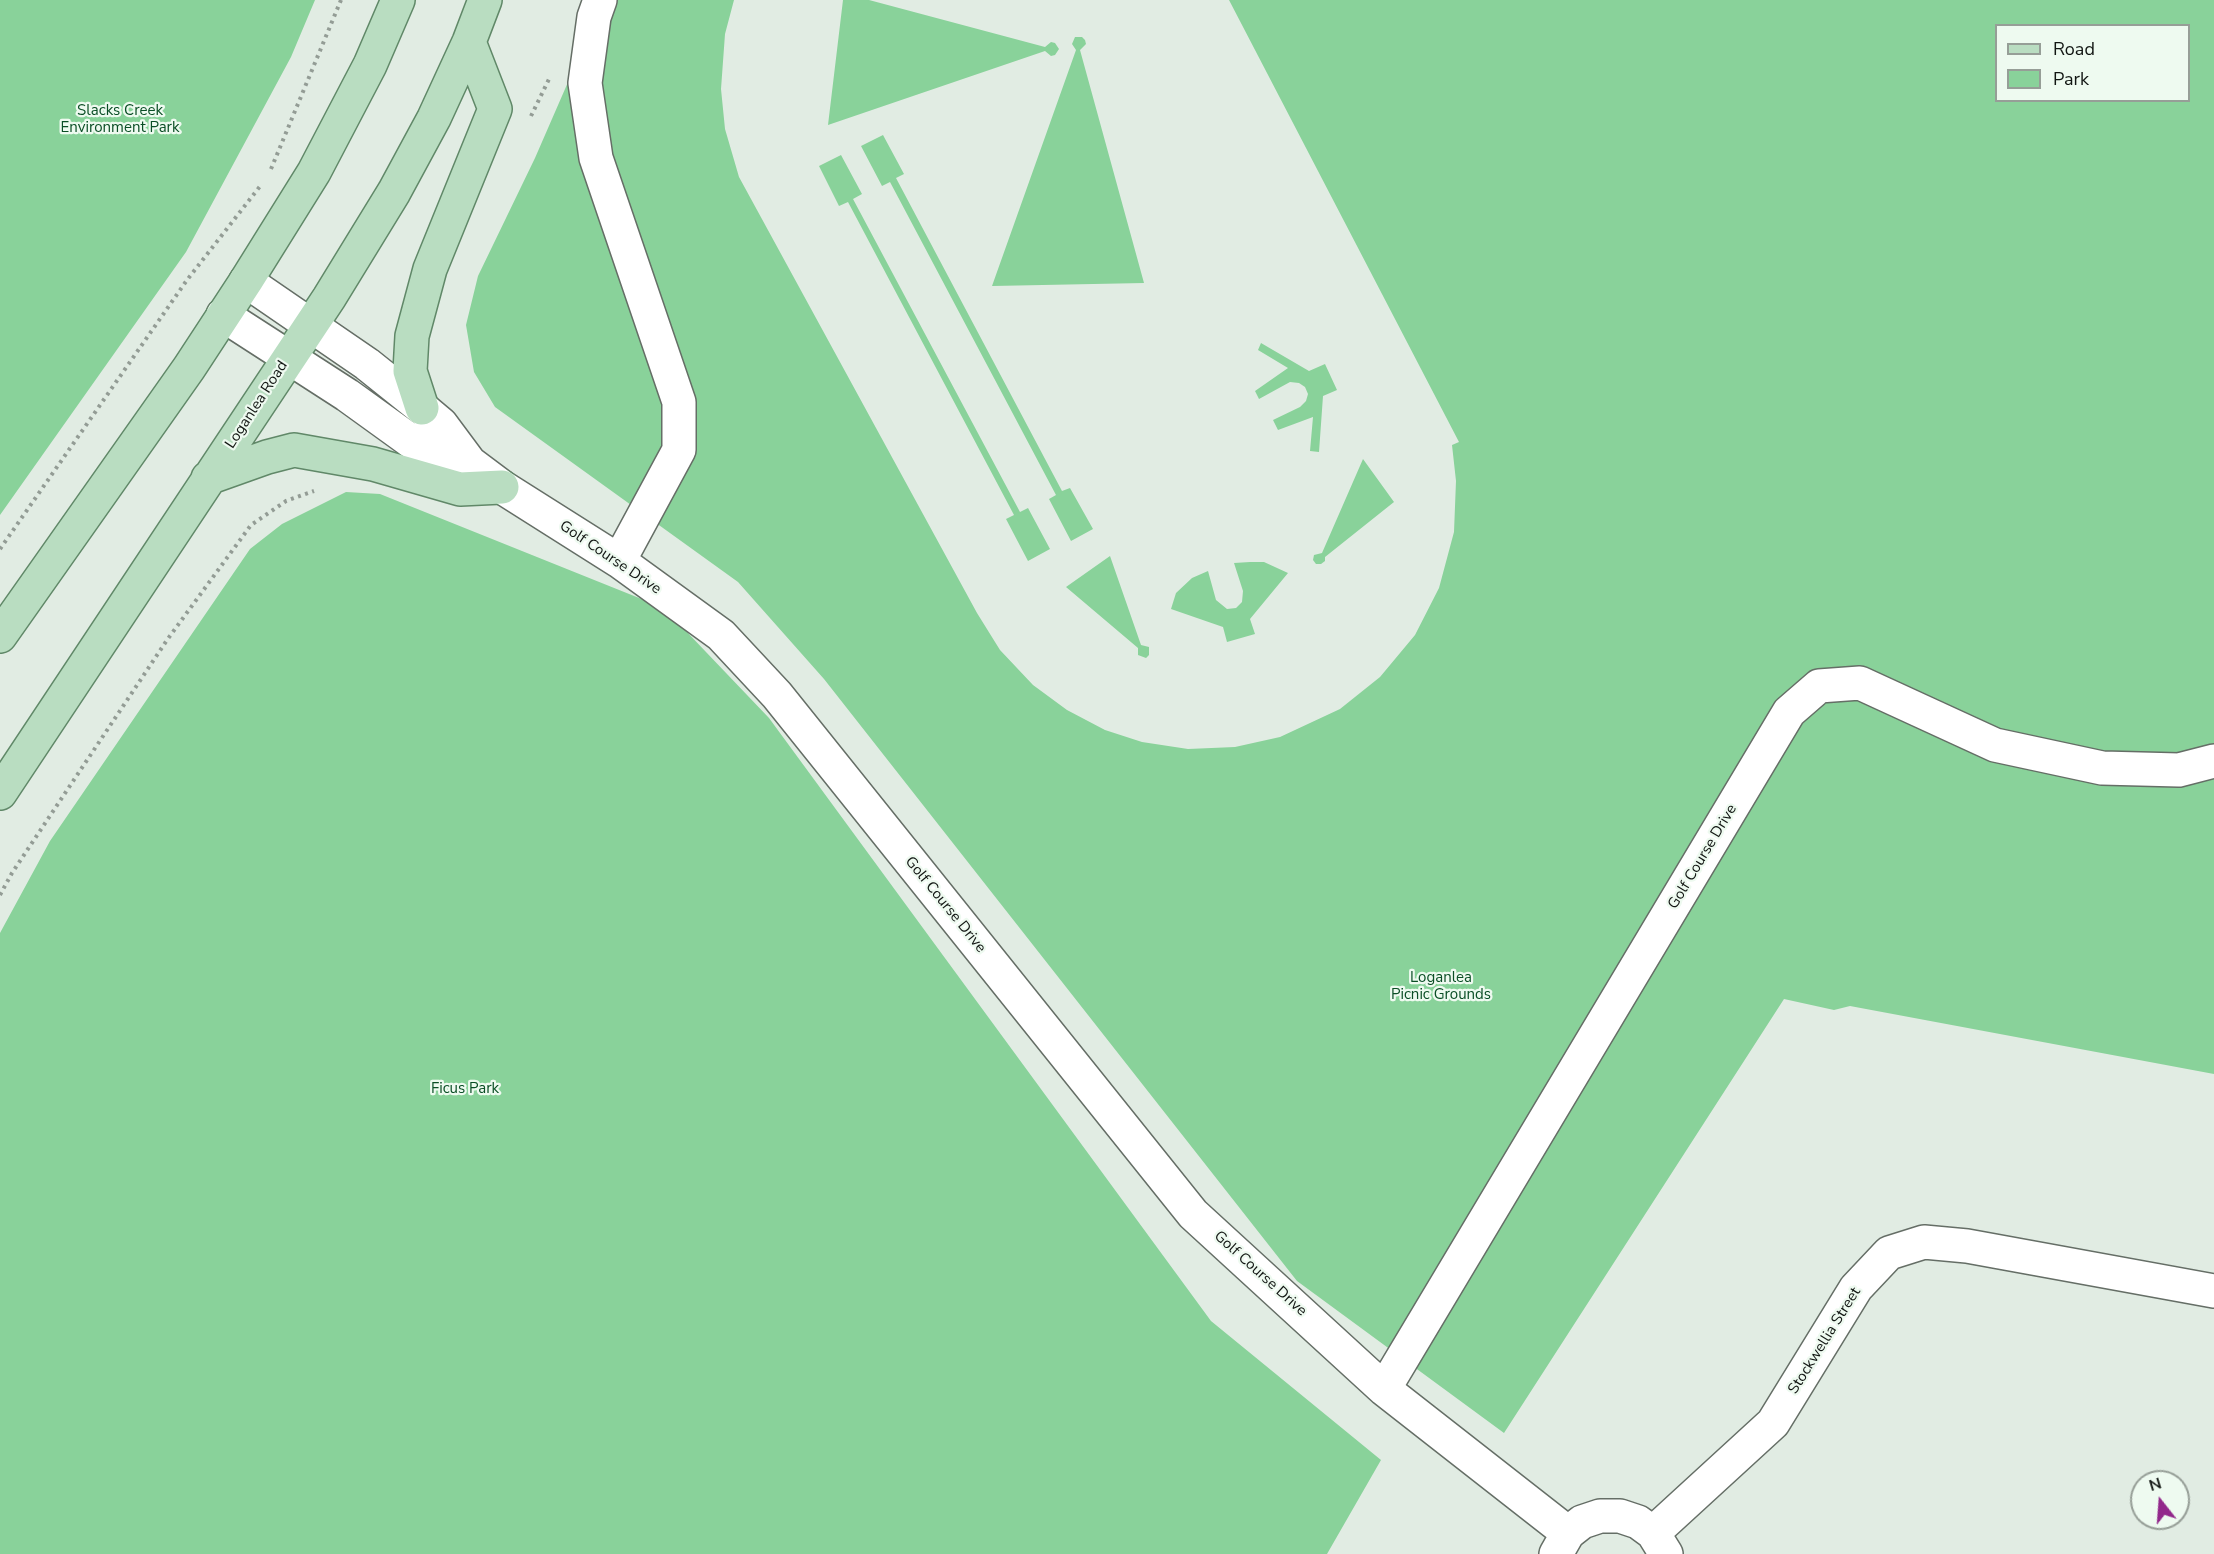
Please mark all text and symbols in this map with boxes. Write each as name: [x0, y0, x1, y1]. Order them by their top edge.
legend: [1995, 24, 2190, 102]
text: Road: [2053, 37, 2095, 61]
text: Park: [2053, 67, 2089, 91]
park label: Slacks Creek Environment Park: [61, 102, 179, 137]
street label: Loganlea Road: [222, 358, 292, 452]
street label: Golf Course Drive: [556, 517, 664, 599]
street label: Golf Course Drive: [1665, 802, 1741, 912]
street label: Golf Course Drive: [901, 853, 989, 957]
park label: Loganlea Picnic Grounds: [1391, 969, 1491, 1004]
park label: Ficus Park: [431, 1080, 499, 1098]
street label: Golf Course Drive: [1210, 1228, 1310, 1320]
street label: Stockwellia Street: [1785, 1284, 1865, 1398]
north arrow: [2130, 1470, 2190, 1530]
text: N: [2146, 1472, 2164, 1497]

